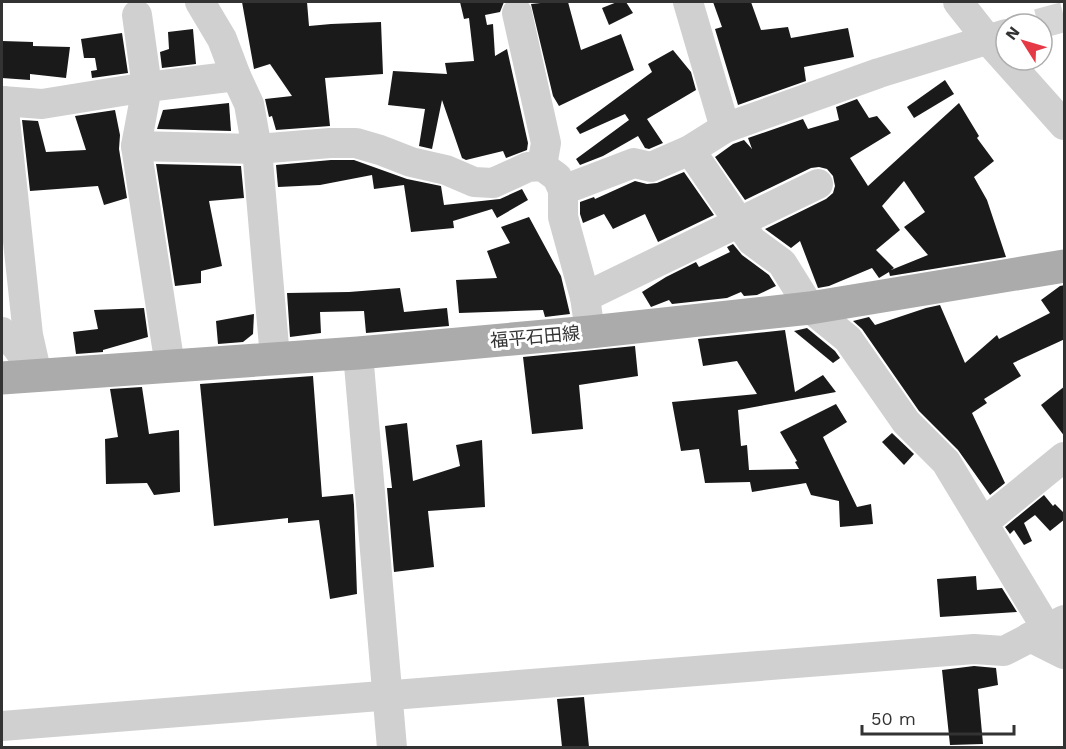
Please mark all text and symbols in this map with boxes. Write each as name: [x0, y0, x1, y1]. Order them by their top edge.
north arrow: [994, 12, 1054, 72]
text: N: [1001, 23, 1024, 44]
street label: 福平石田線: [489, 322, 581, 351]
scale bar: [862, 698, 1014, 736]
text: 50 m: [871, 708, 916, 729]

